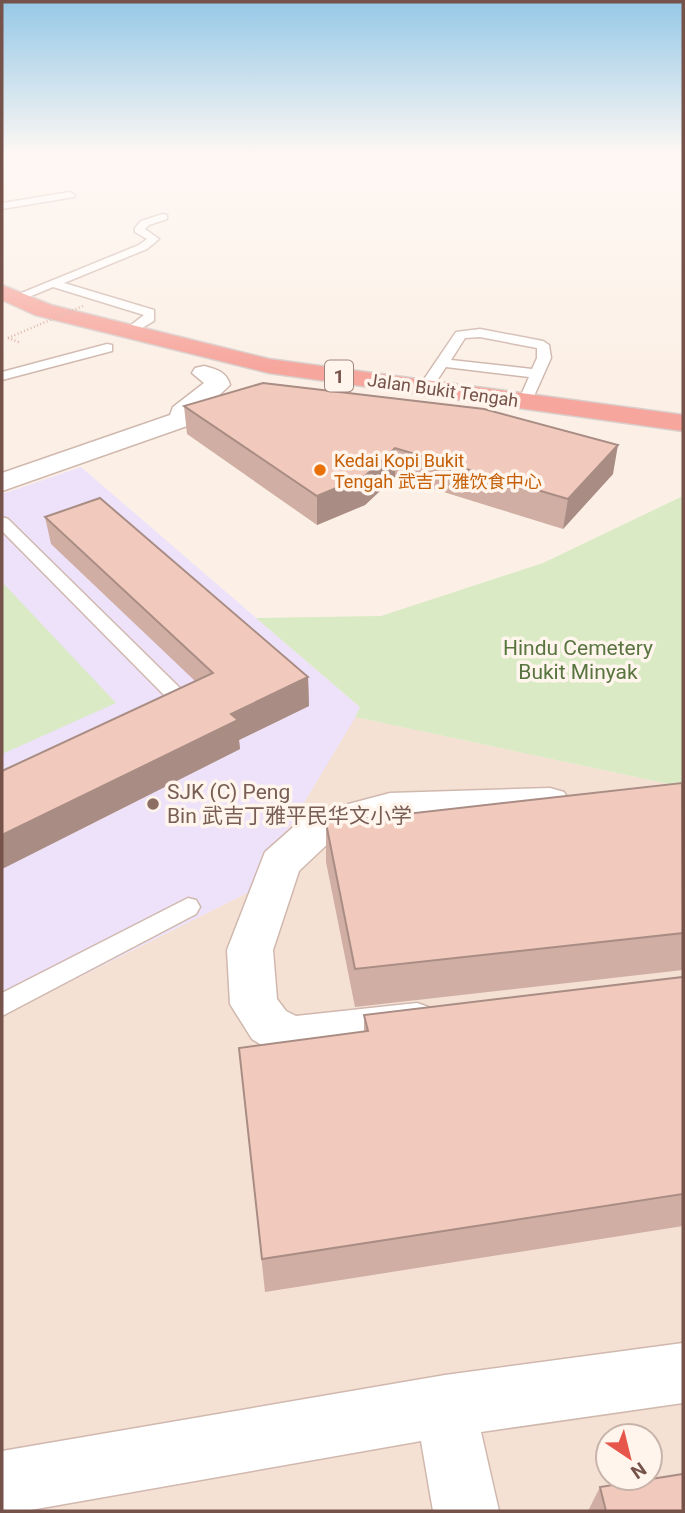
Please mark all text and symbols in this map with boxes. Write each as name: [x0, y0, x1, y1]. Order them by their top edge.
road number: 1: [325, 360, 353, 392]
street label: Jalan Bukit Tengah: [366, 369, 520, 411]
place label: Kedai Kopi Bukit Tengah 武吉丁雅饮食中心: [334, 450, 542, 492]
marker: Kedai Kopi Bukit Tengah 武吉丁雅饮食中心: [312, 462, 328, 478]
park label: Hindu Cemetery Bukit Minyak: [503, 636, 653, 684]
place label: SJK (C) Peng Bin 武吉丁雅平民华文小学: [167, 780, 412, 828]
marker: SJK (C) Peng Bin 武吉丁雅平民华文小学: [145, 796, 161, 812]
north arrow: [594, 1422, 664, 1492]
text: N: [626, 1457, 651, 1484]

